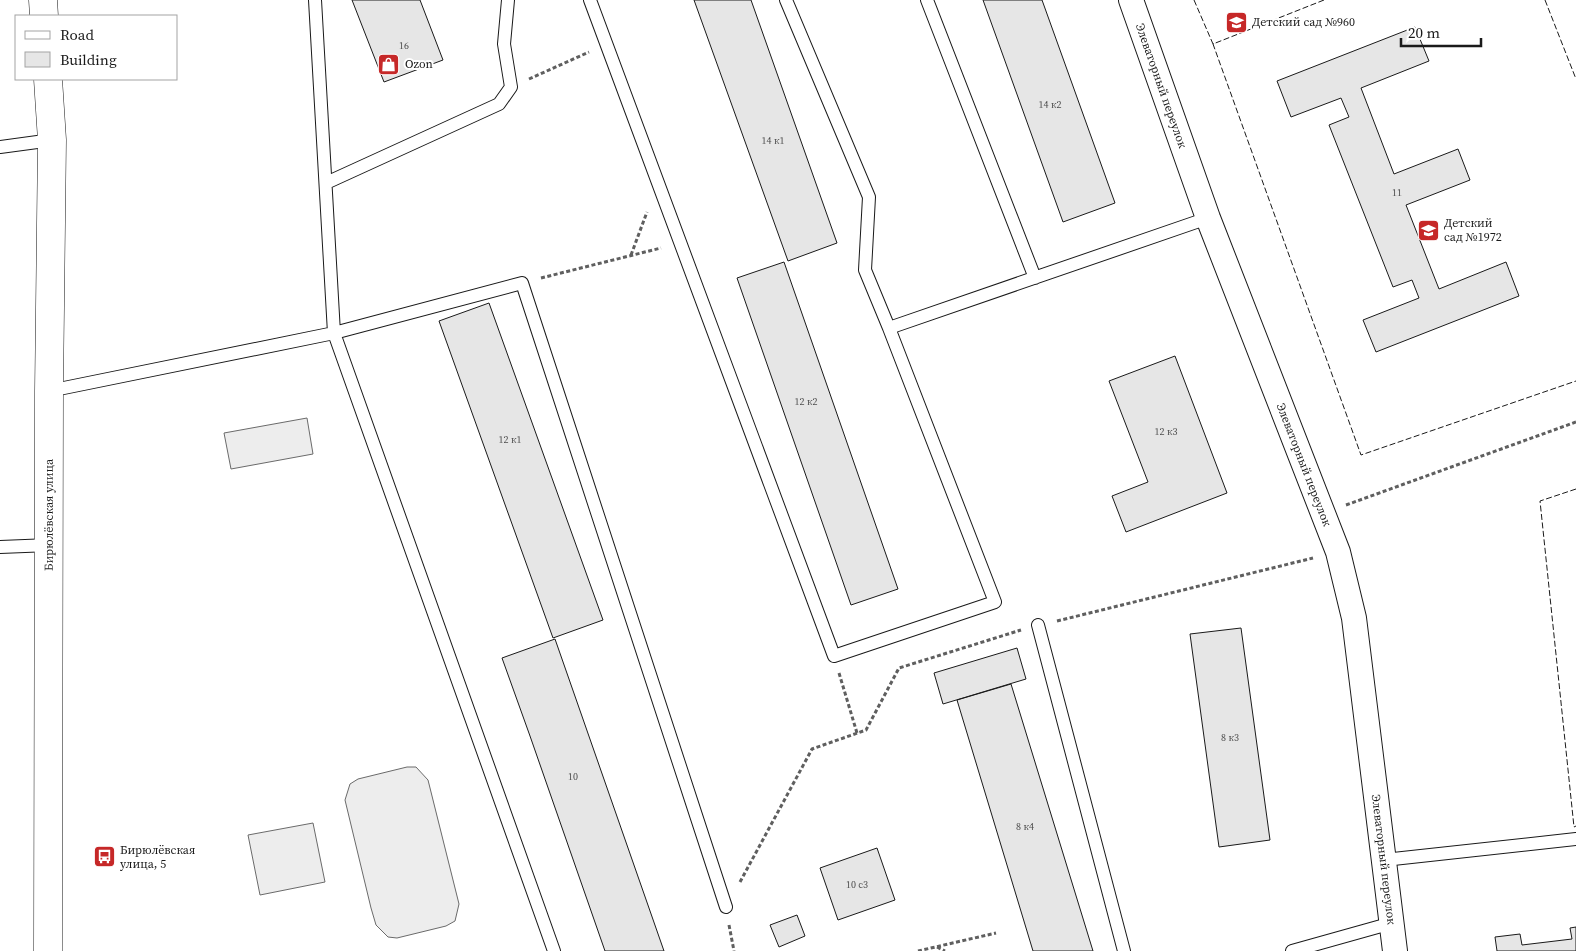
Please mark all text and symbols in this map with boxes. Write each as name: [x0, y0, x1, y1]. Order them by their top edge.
school or university icon: Детский сад №960: [1224, 10, 1248, 34]
place label: Детский сад №960: [1252, 14, 1355, 30]
legend: [15, 15, 178, 80]
scale bar: [1401, 15, 1481, 47]
street label: Элеваторный переулок: [1132, 21, 1191, 151]
text: 20 m: [1408, 22, 1440, 43]
text: Road: [60, 24, 94, 45]
house number: 16: [399, 39, 409, 52]
text: Building: [60, 49, 117, 70]
shop icon: Ozon: [377, 52, 401, 76]
place label: Ozon: [405, 56, 433, 72]
house number: 14 к2: [1039, 98, 1061, 111]
house number: 14 к1: [762, 134, 784, 147]
house number: 11: [1392, 186, 1402, 199]
place label: Детский сад №1972: [1444, 215, 1502, 245]
school or university icon: Детский сад №1972: [1416, 218, 1440, 242]
house number: 12 к2: [795, 395, 817, 408]
street label: Элеваторный переулок: [1273, 401, 1335, 529]
house number: 12 к3: [1155, 425, 1177, 438]
house number: 12 к1: [499, 433, 521, 446]
street label: Бирюлёвская улица: [41, 458, 57, 571]
house number: 8 к3: [1221, 731, 1239, 744]
house number: 10: [568, 770, 578, 783]
street label: Элеваторный переулок: [1368, 794, 1400, 926]
house number: 8 к4: [1016, 820, 1034, 833]
place label: Бирюлёвская улица, 5: [120, 842, 195, 872]
bus stop icon: Бирюлёвская улица, 5: [92, 845, 116, 869]
house number: 10 с3: [846, 878, 868, 891]

